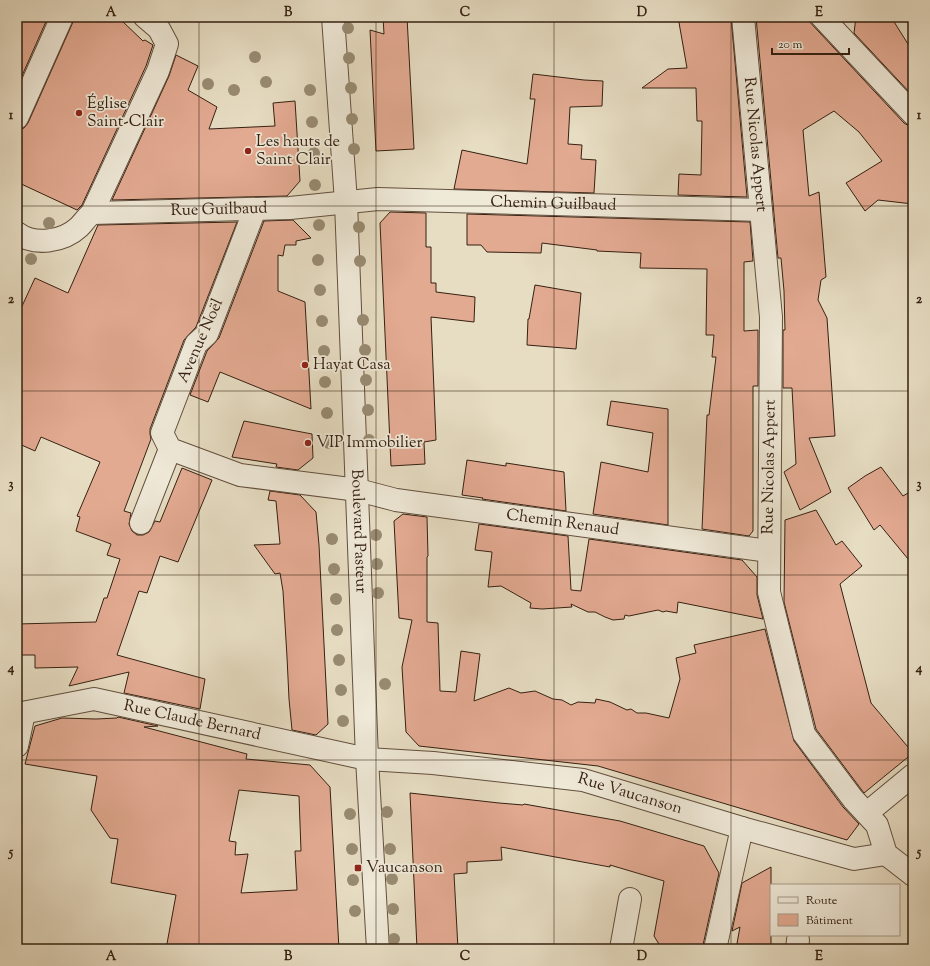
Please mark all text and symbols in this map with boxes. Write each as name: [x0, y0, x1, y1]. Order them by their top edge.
text: A: [106, 4, 117, 22]
text: B: [284, 4, 293, 22]
text: C: [460, 4, 470, 22]
text: D: [637, 4, 647, 22]
text: E: [815, 4, 823, 22]
scale bar: [772, 30, 849, 56]
text: 20 m: [778, 36, 803, 54]
street label: Rue Nicolas Appert: [737, 76, 773, 213]
place label: Église Saint-Clair: [87, 93, 164, 134]
text: 1: [9, 107, 14, 125]
text: 1: [917, 107, 922, 125]
marker: Église Saint-Clair: [74, 108, 84, 118]
place label: Les hauts de Saint Clair: [256, 131, 340, 172]
marker: Les hauts de Saint Clair: [243, 146, 253, 156]
street label: Chemin Guilbaud: [490, 191, 617, 217]
street label: Rue Guilbaud: [170, 197, 268, 223]
text: 2: [8, 291, 15, 309]
text: 2: [916, 291, 923, 309]
street label: Avenue Noël: [172, 295, 230, 387]
place label: Hayat Casa: [313, 354, 391, 377]
marker: Hayat Casa: [300, 360, 310, 370]
street label: Rue Nicolas Appert: [757, 399, 783, 535]
place label: VIP Immobilier: [316, 432, 422, 455]
marker: VIP Immobilier: [303, 438, 313, 448]
street label: Boulevard Pasteur: [345, 469, 372, 594]
text: 3: [8, 476, 14, 494]
text: 3: [916, 476, 922, 494]
street label: Chemin Renaud: [505, 504, 620, 542]
text: 4: [7, 660, 15, 678]
text: 4: [915, 660, 923, 678]
street label: Rue Claude Bernard: [121, 694, 263, 747]
street label: Rue Vaucanson: [575, 768, 685, 821]
text: 5: [8, 844, 14, 862]
text: 5: [916, 844, 922, 862]
place label: Vaucanson: [366, 857, 443, 880]
marker: Vaucanson: [353, 863, 363, 873]
legend: [770, 884, 900, 936]
text: Route: [806, 892, 838, 910]
text: Bâtiment: [806, 912, 853, 930]
text: A: [106, 948, 117, 966]
text: B: [284, 948, 293, 966]
text: C: [460, 948, 470, 966]
text: D: [637, 948, 647, 966]
text: E: [815, 948, 823, 966]

